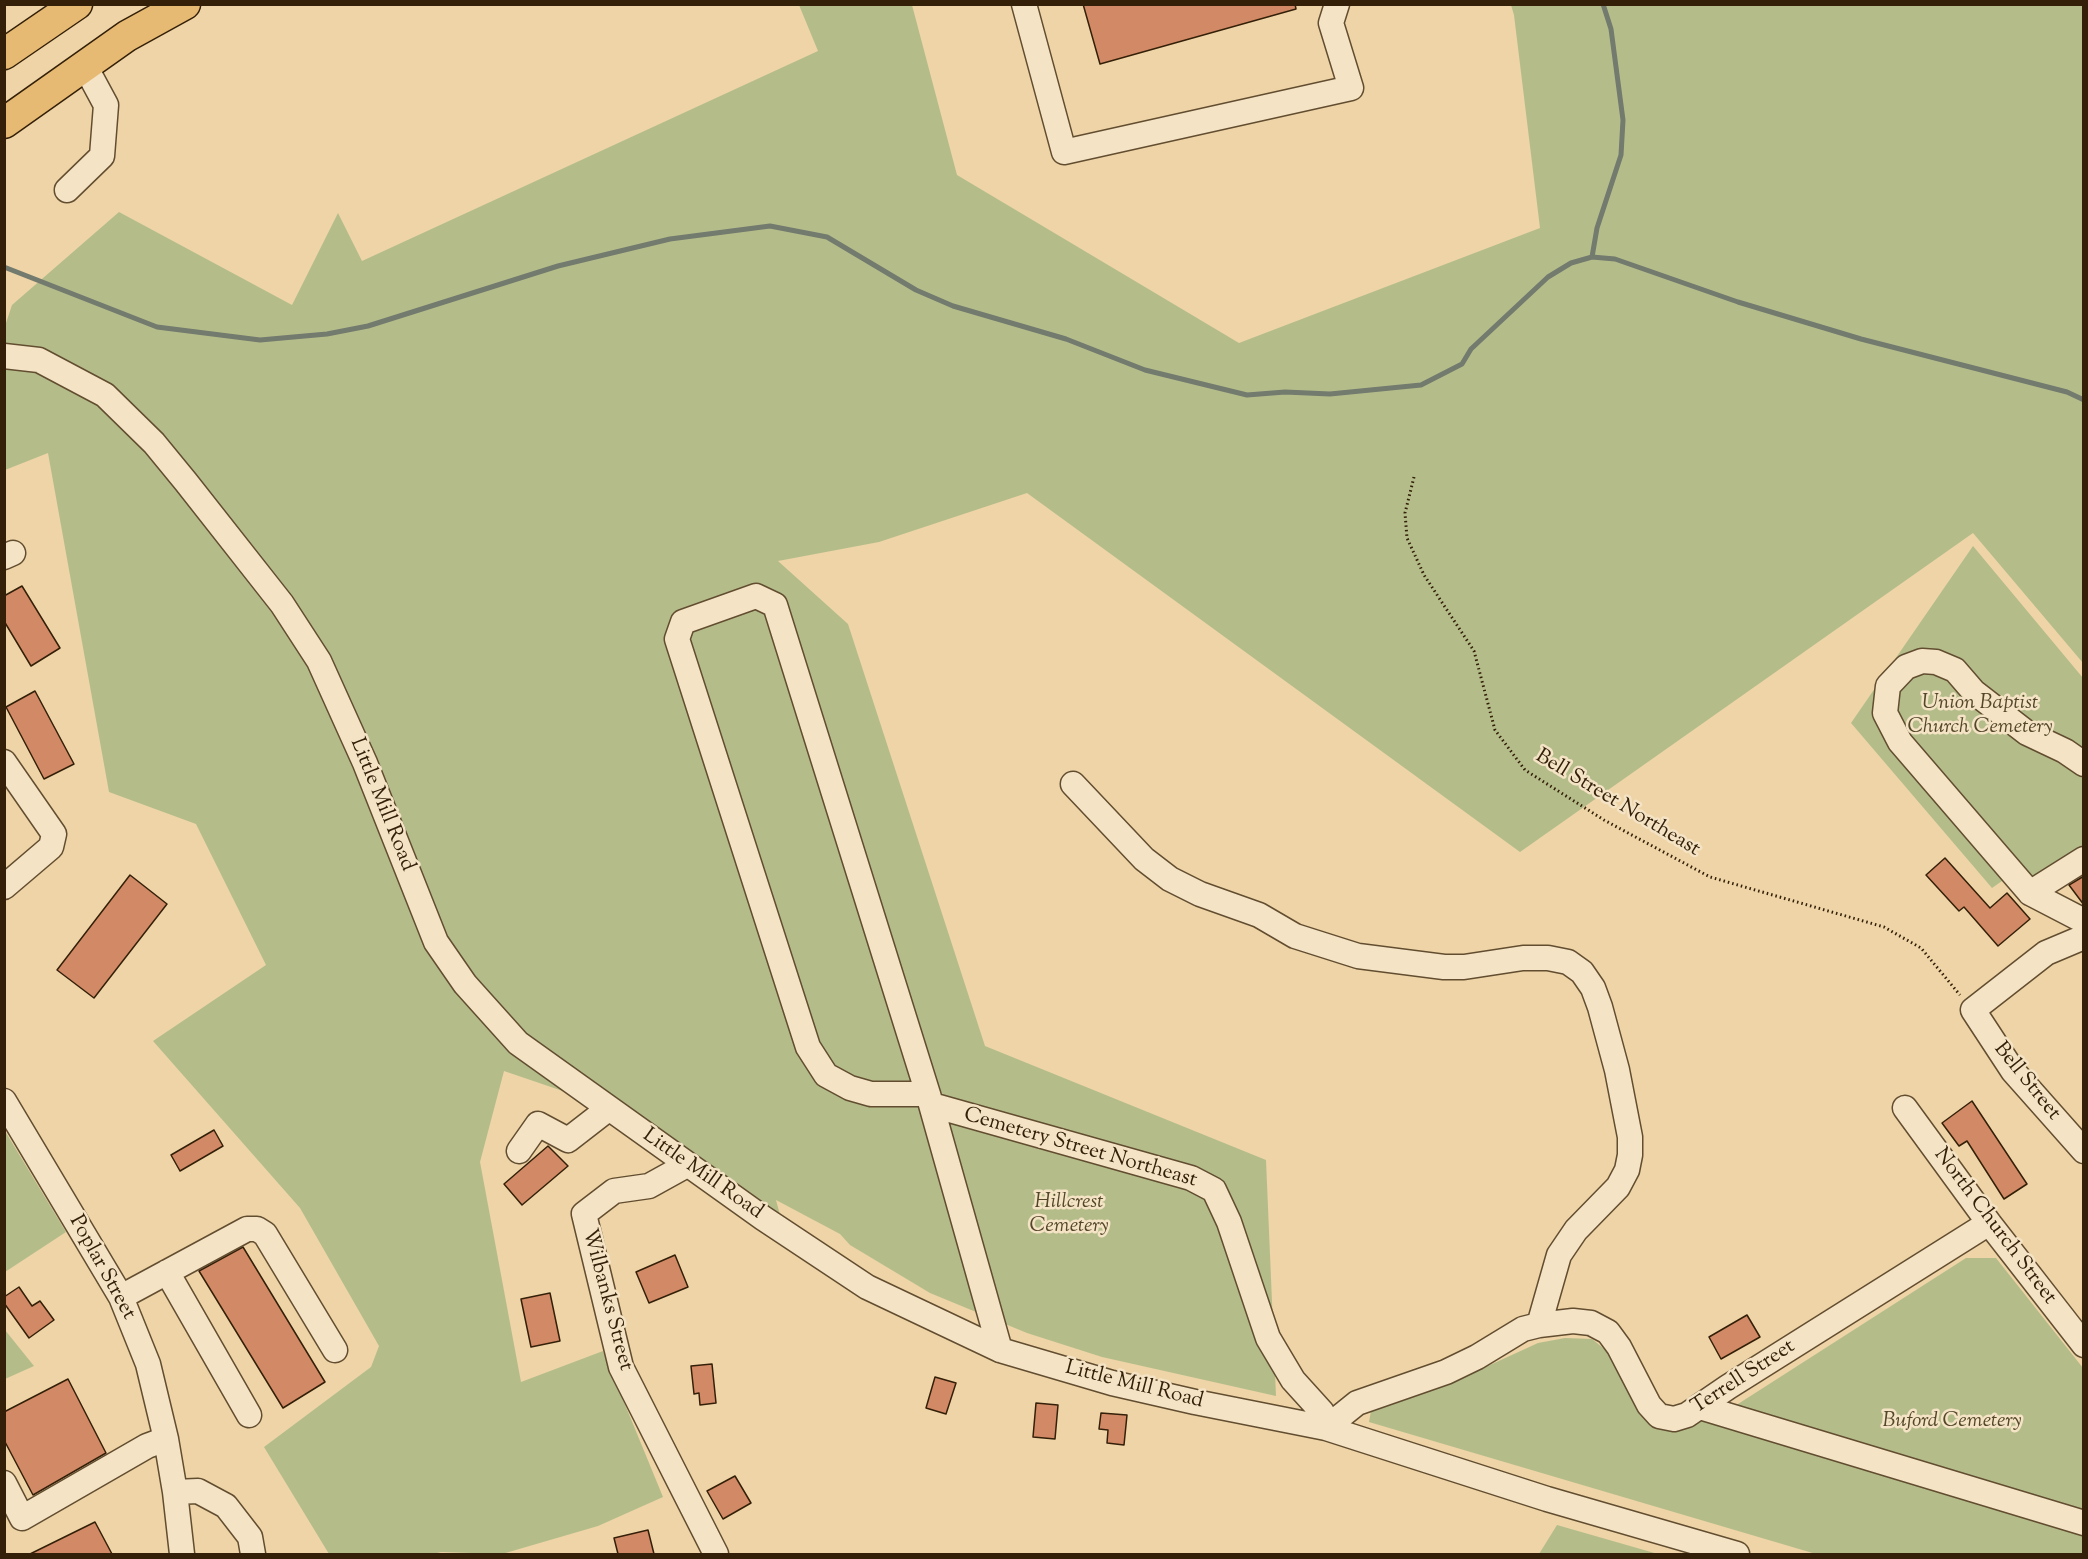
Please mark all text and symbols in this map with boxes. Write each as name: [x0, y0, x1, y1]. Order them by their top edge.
park label: Union Baptist Church Cemetery: [1907, 691, 2053, 741]
street label: Little Mill Road: [343, 735, 419, 875]
street label: Bell Street Northeast: [1530, 745, 1704, 863]
street label: Bell Street: [1987, 1038, 2065, 1126]
street label: Cemetery Street Northeast: [960, 1104, 1200, 1194]
street label: Little Mill Road: [637, 1124, 767, 1226]
street label: North Church Street: [1927, 1144, 2061, 1310]
park label: Hillcrest Cemetery: [1030, 1190, 1108, 1240]
street label: Poplar Street: [62, 1211, 140, 1325]
street label: Wilbanks Street: [575, 1226, 637, 1374]
street label: Terrell Street: [1687, 1335, 1801, 1421]
street label: Little Mill Road: [1062, 1357, 1206, 1415]
park label: Buford Cemetery: [1883, 1409, 2021, 1435]

